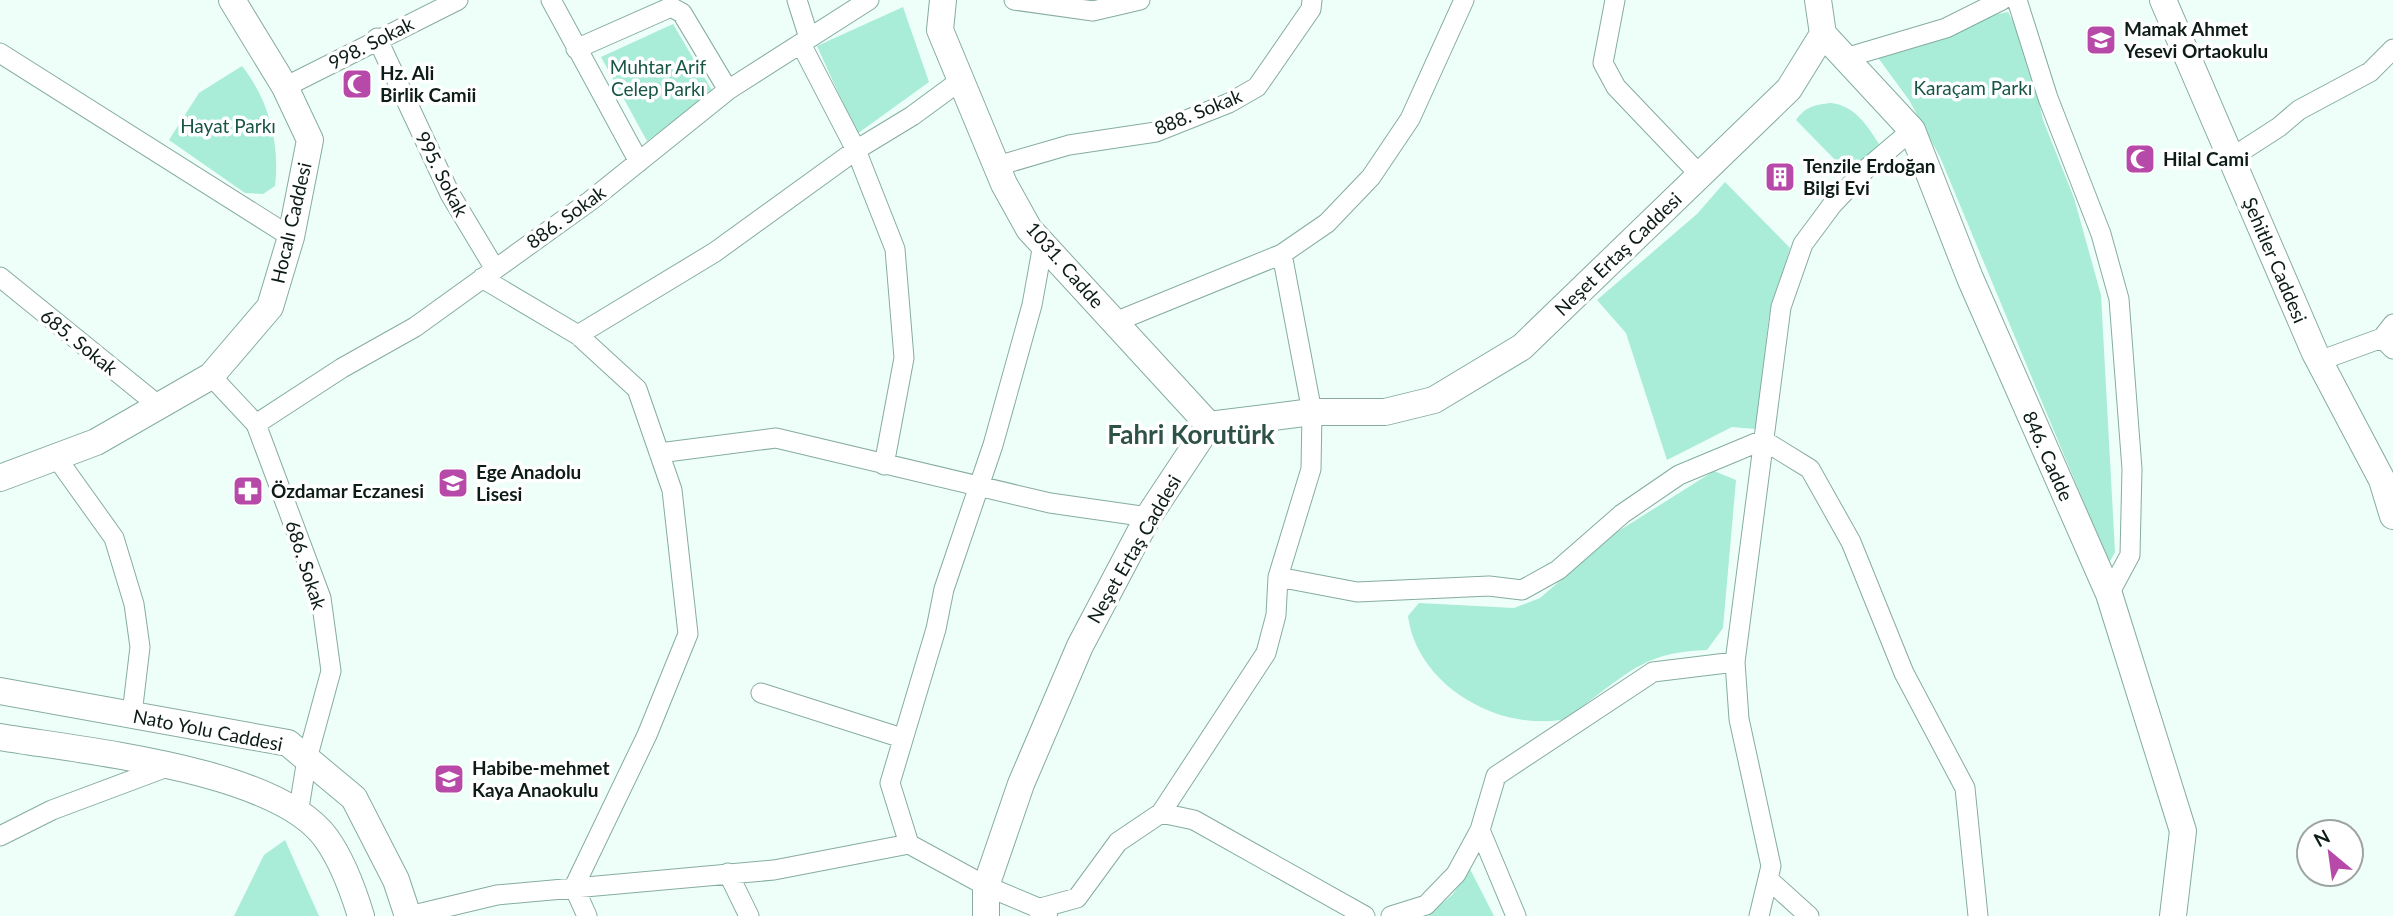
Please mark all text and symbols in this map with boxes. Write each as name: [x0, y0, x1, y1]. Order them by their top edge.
street label: 998. Sokak: [324, 11, 417, 74]
place label: Mamak Ahmet Yesevi Ortaokulu: [2123, 17, 2268, 62]
school or university icon: Mamak Ahmet Yesevi Ortaokulu: [2084, 23, 2118, 57]
park label: Muhtar Arif Celep Parkı: [610, 55, 707, 100]
place label: Hz. Ali Birlik Camii: [380, 61, 476, 106]
mosque icon: Hz. Ali Birlik Camii: [340, 67, 374, 101]
park label: Karaçam Parkı: [1914, 76, 2032, 99]
street label: 888. Sokak: [1151, 83, 1245, 139]
park label: Hayat Parkı: [180, 114, 276, 137]
street label: 995. Sokak: [411, 127, 474, 220]
mosque icon: Hilal Cami: [2123, 142, 2157, 176]
place label: Hilal Cami: [2163, 147, 2249, 170]
place label: Tenzile Erdoğan Bilgi Evi: [1803, 154, 1936, 199]
street label: Hocalı Caddesi: [265, 160, 316, 286]
building icon: Tenzile Erdoğan Bilgi Evi: [1763, 160, 1797, 194]
street label: 886. Sokak: [522, 180, 610, 253]
street label: Neşet Ertaş Caddesi: [1549, 187, 1686, 320]
street label: Şehitler Caddesi: [2239, 193, 2312, 326]
street label: 1031. Cadde: [1022, 217, 1109, 313]
street label: 685. Sokak: [36, 304, 123, 380]
street label: 846. Cadde: [2018, 407, 2078, 504]
district label: Fahri Korutürk: [1107, 418, 1275, 450]
place label: Ege Anadolu Lisesi: [476, 460, 581, 505]
school or university icon: Ege Anadolu Lisesi: [436, 466, 470, 500]
street label: Neşet Ertaş Caddesi: [1082, 471, 1185, 627]
pharmacy icon: Özdamar Eczanesi: [231, 474, 265, 508]
place label: Özdamar Eczanesi: [271, 479, 424, 502]
street label: 686. Sokak: [281, 517, 332, 613]
street label: Nato Yolu Caddesi: [131, 704, 285, 755]
place label: Habibe-mehmet Kaya Anaokulu: [472, 756, 609, 801]
school or university icon: Habibe-mehmet Kaya Anaokulu: [432, 762, 466, 796]
north arrow: [2295, 818, 2365, 888]
text: N: [2310, 824, 2333, 851]

